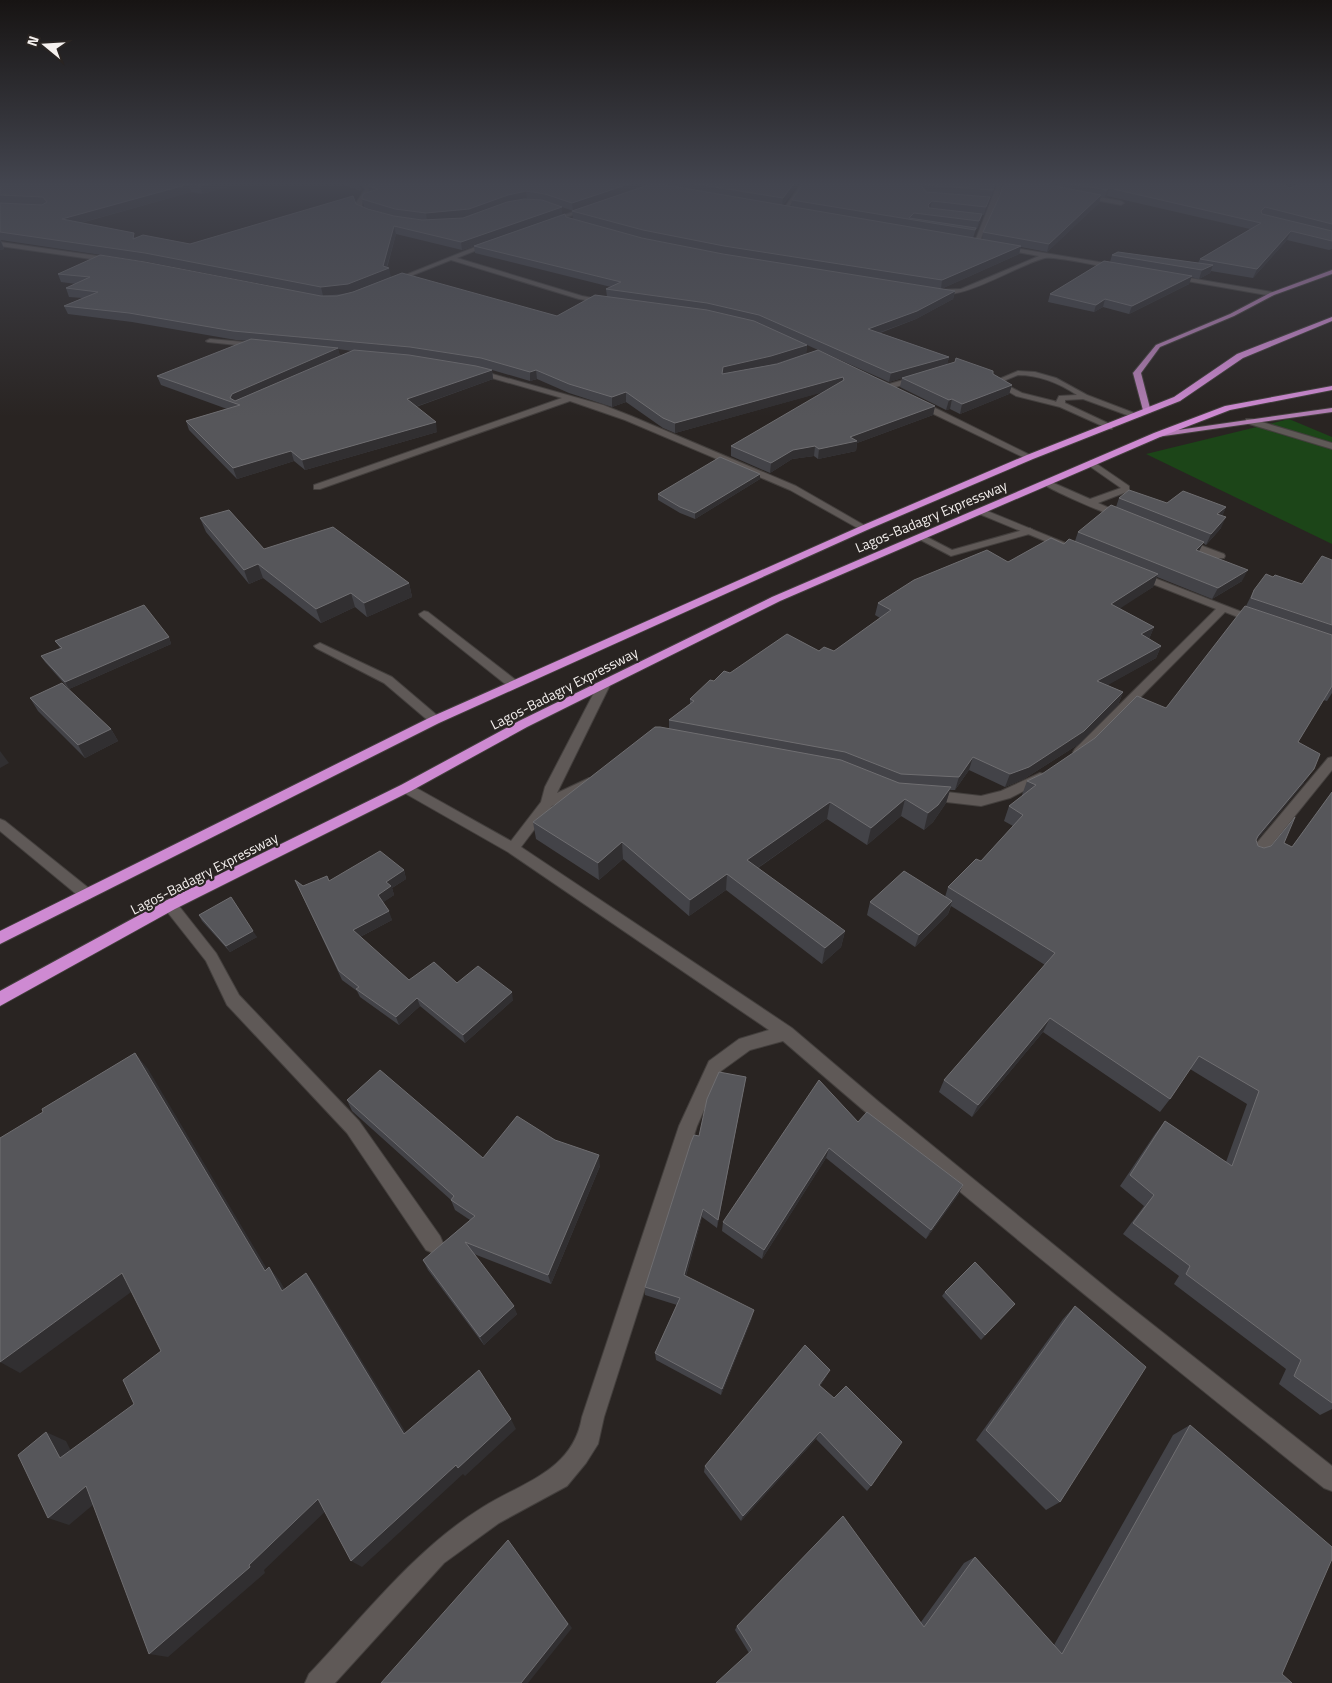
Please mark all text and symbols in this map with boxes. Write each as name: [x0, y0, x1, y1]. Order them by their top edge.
north arrow: [20, 20, 70, 70]
text: N: [21, 33, 44, 49]
street label: Lagos-Badagry Expressway: [852, 474, 1010, 558]
street label: Lagos-Badagry Expressway: [487, 641, 642, 734]
street label: Lagos-Badagry Expressway: [127, 826, 282, 919]

